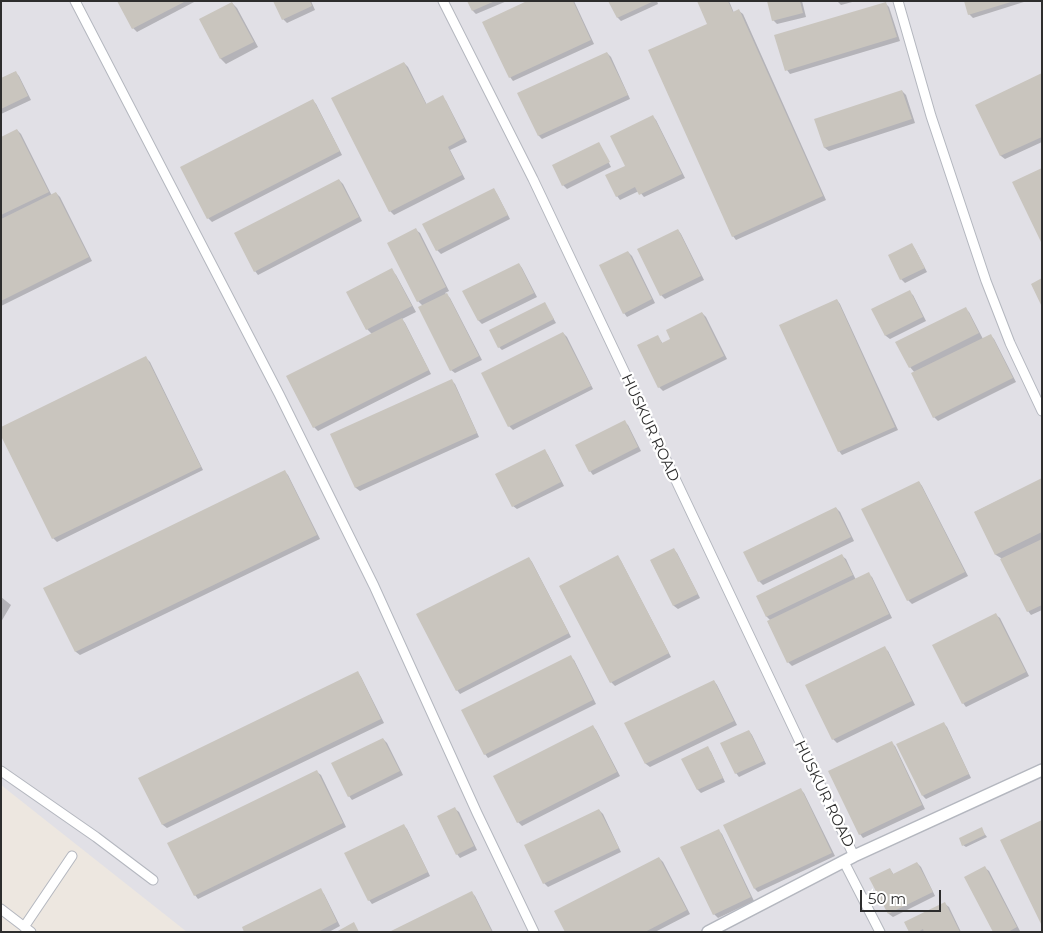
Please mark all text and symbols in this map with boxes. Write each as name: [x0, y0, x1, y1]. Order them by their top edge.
street label: HUSKUR ROAD: [617, 371, 683, 485]
street label: HUSKUR ROAD: [790, 738, 858, 850]
scale bar: [863, 880, 944, 912]
text: 50 m: [868, 889, 906, 908]

